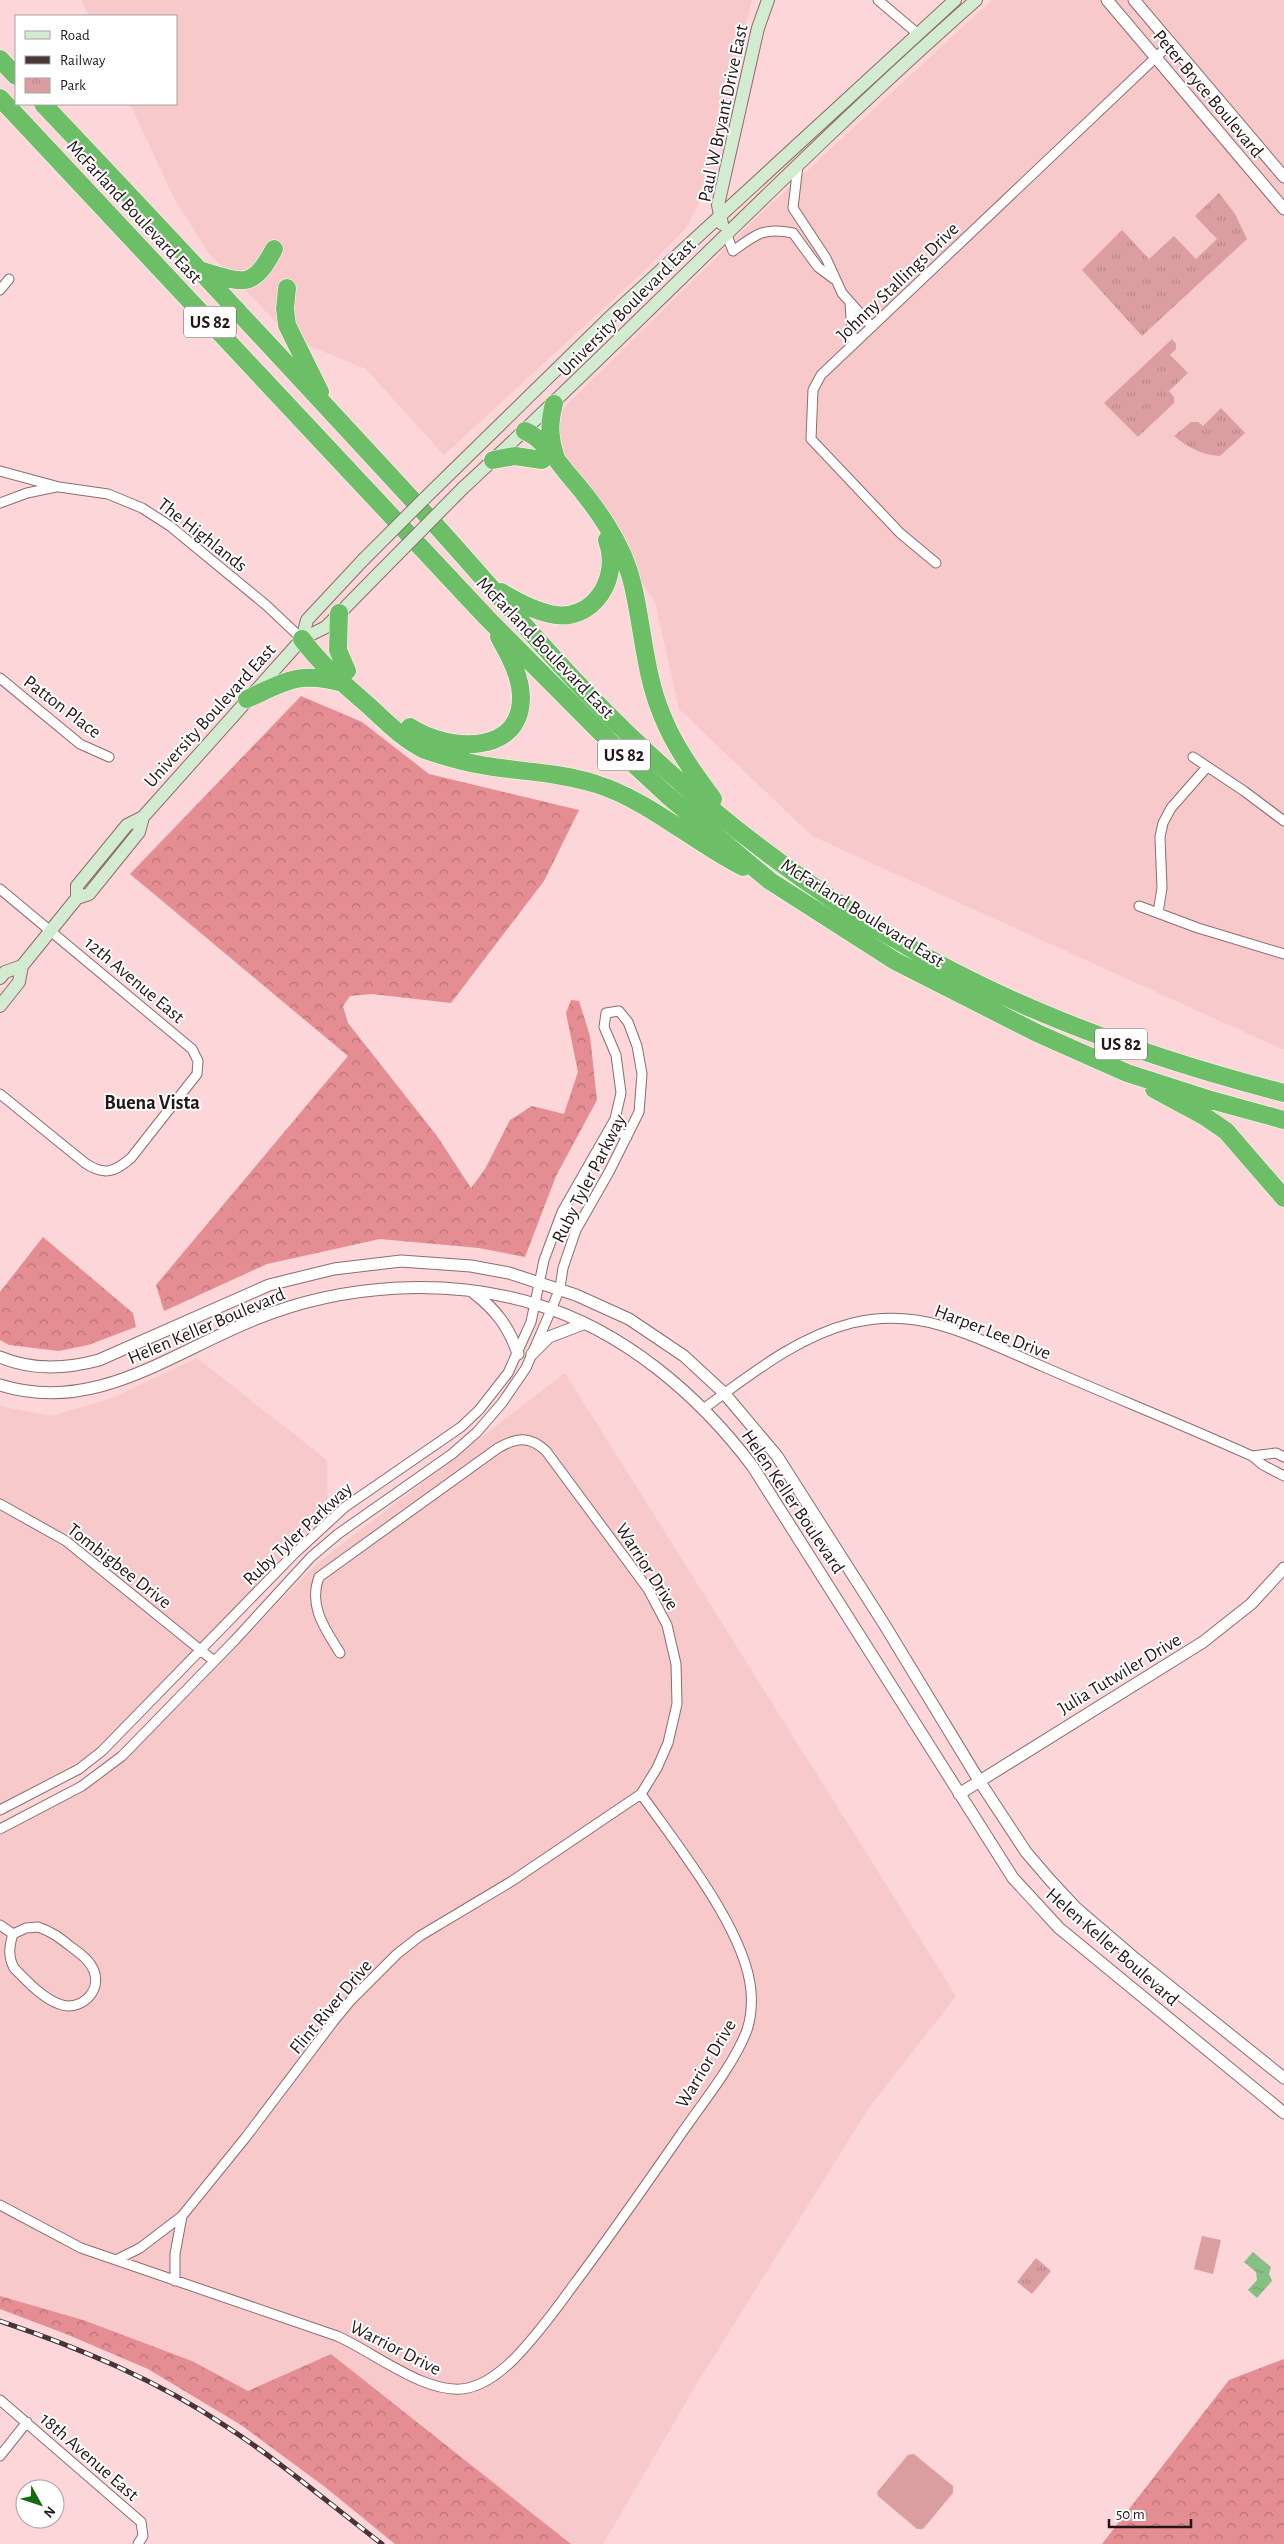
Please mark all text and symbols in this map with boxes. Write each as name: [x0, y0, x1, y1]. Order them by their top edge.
legend: [15, 15, 178, 105]
street label: Paul W Bryant Drive East: [695, 23, 752, 204]
street label: Peter Bryce Boulevard: [1149, 27, 1267, 161]
text: Road: [60, 28, 90, 43]
text: Railway: [60, 53, 106, 68]
text: Park: [60, 78, 86, 93]
street label: McFarland Boulevard East: [63, 137, 205, 287]
street label: Johnny Stallings Drive: [833, 219, 963, 345]
street label: University Boulevard East: [555, 236, 700, 381]
road number: US 82: [184, 306, 236, 338]
street label: The Highlands: [154, 495, 250, 576]
street label: McFarland Boulevard East: [473, 574, 617, 722]
street label: University Boulevard East: [141, 641, 279, 791]
street label: Patton Place: [20, 672, 104, 742]
road number: US 82: [598, 740, 650, 770]
street label: McFarland Boulevard East: [777, 855, 947, 971]
street label: 12th Avenue East: [81, 933, 187, 1027]
road number: US 82: [1095, 1028, 1147, 1060]
district label: Buena Vista: [104, 1093, 200, 1113]
street label: Ruby Tyler Parkway: [549, 1111, 630, 1246]
street label: Helen Keller Boulevard: [125, 1285, 288, 1368]
street label: Harper Lee Drive: [932, 1302, 1053, 1363]
street label: Helen Keller Boulevard: [738, 1427, 848, 1577]
street label: Ruby Tyler Parkway: [240, 1479, 356, 1589]
street label: Tombigbee Drive: [64, 1520, 175, 1612]
street label: Warrior Drive: [612, 1520, 682, 1614]
street label: Julia Tutwiler Drive: [1055, 1630, 1185, 1718]
street label: Helen Keller Boulevard: [1042, 1885, 1182, 2010]
street label: Flint River Drive: [286, 1956, 376, 2058]
street label: Warrior Drive: [673, 2016, 740, 2111]
street label: Warrior Drive: [347, 2317, 444, 2379]
street label: 18th Avenue East: [36, 2409, 142, 2505]
north arrow: [15, 2479, 65, 2529]
scale bar: [1109, 2496, 1192, 2528]
text: N: [41, 2503, 58, 2520]
text: 50 m: [1116, 2507, 1145, 2522]

